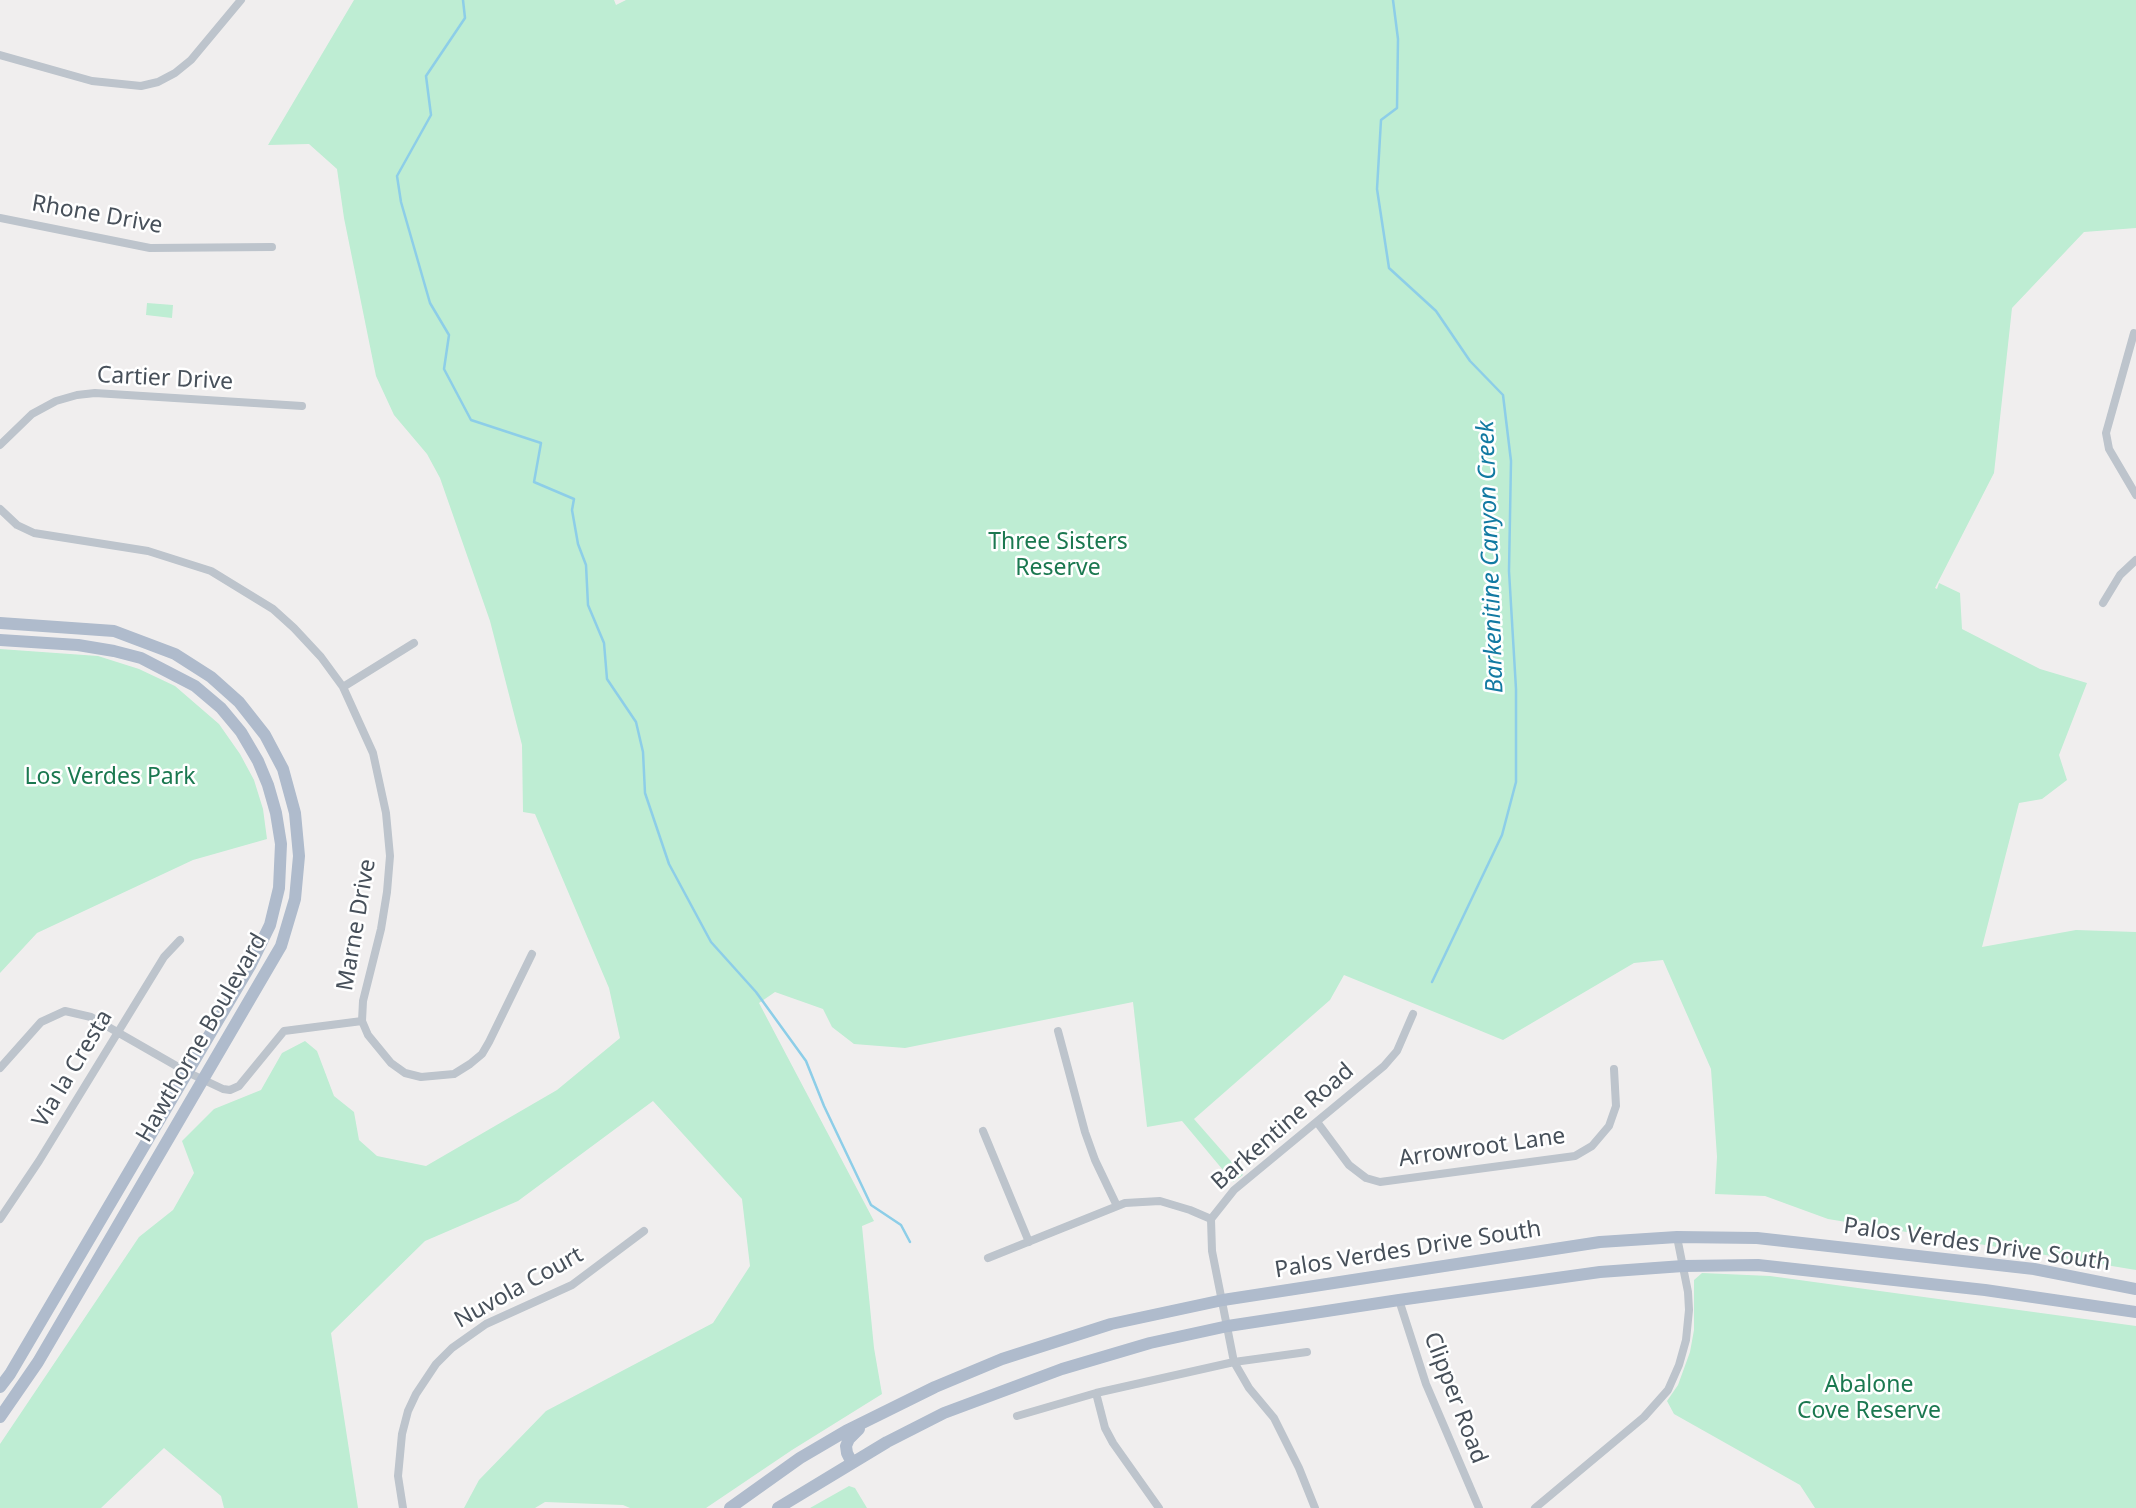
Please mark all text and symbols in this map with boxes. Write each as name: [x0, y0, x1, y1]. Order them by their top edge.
street label: Rhone Drive: [29, 190, 165, 240]
street label: Cartier Drive: [96, 362, 234, 396]
water label: Barkenitine Canyon Creek: [1472, 420, 1510, 694]
park label: Three Sisters Reserve: [988, 528, 1128, 582]
park label: Los Verdes Park: [24, 763, 196, 791]
street label: Marne Drive: [332, 857, 382, 993]
street label: Hawthorne Boulevard: [131, 929, 273, 1147]
street label: Via la Cresta: [27, 1005, 119, 1133]
street label: Barkentine Road: [1206, 1058, 1360, 1196]
street label: Arrowroot Lane: [1397, 1123, 1567, 1173]
street label: Palos Verdes Drive South: [1842, 1213, 2112, 1277]
street label: Palos Verdes Drive South: [1273, 1215, 1543, 1285]
street label: Nuvola Court: [450, 1241, 588, 1335]
street label: Clipper Road: [1417, 1328, 1493, 1468]
park label: Abalone Cove Reserve: [1797, 1371, 1941, 1425]

